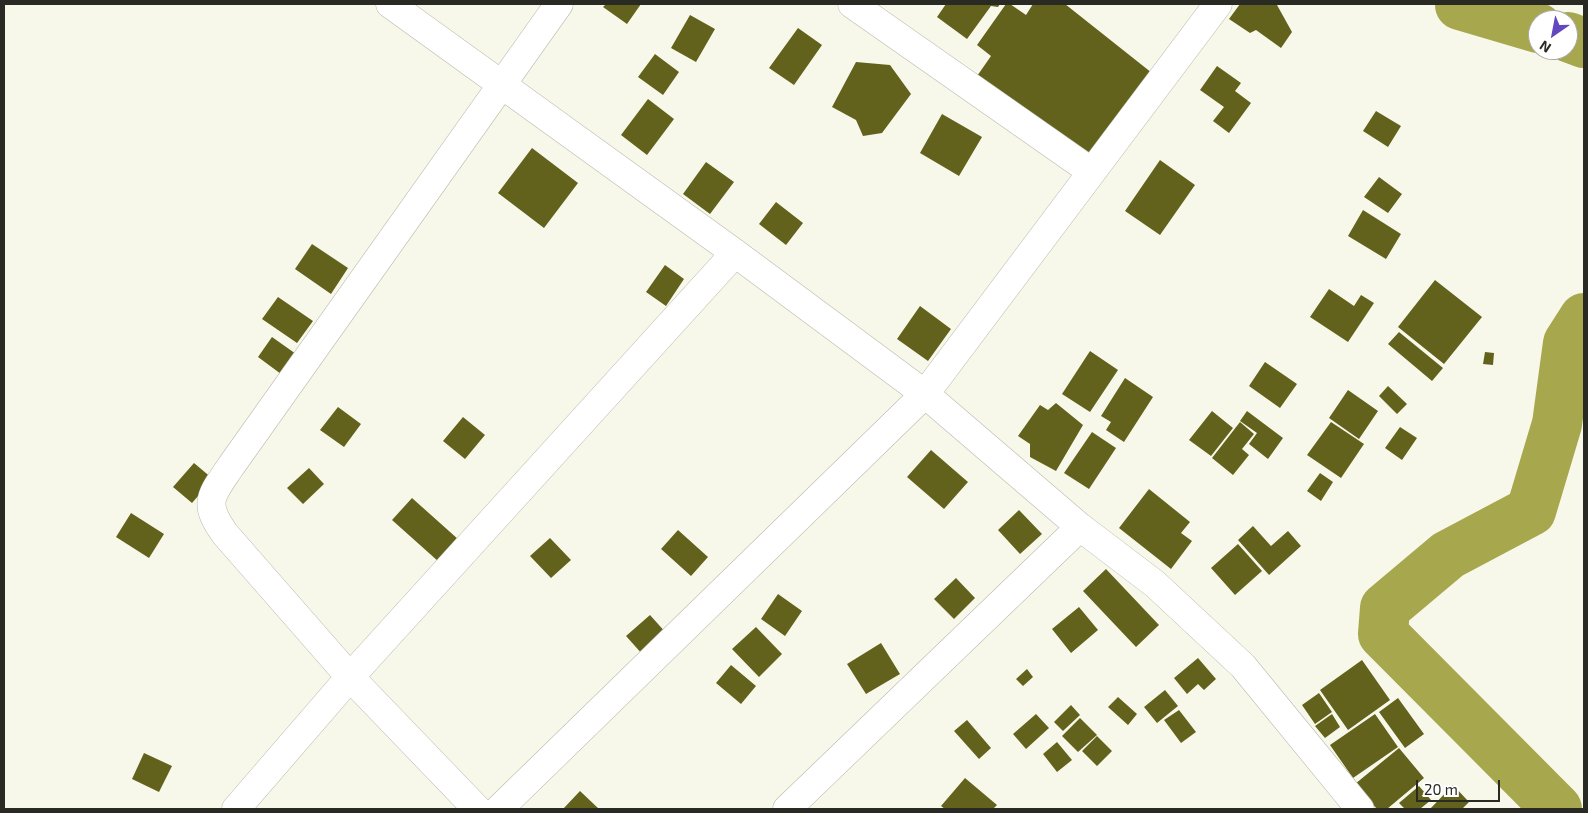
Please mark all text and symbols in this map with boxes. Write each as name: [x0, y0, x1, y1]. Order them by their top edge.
north arrow: [1528, 10, 1578, 60]
text: N: [1536, 37, 1554, 57]
scale bar: [1418, 770, 1502, 802]
text: 20 m: [1424, 780, 1458, 798]

